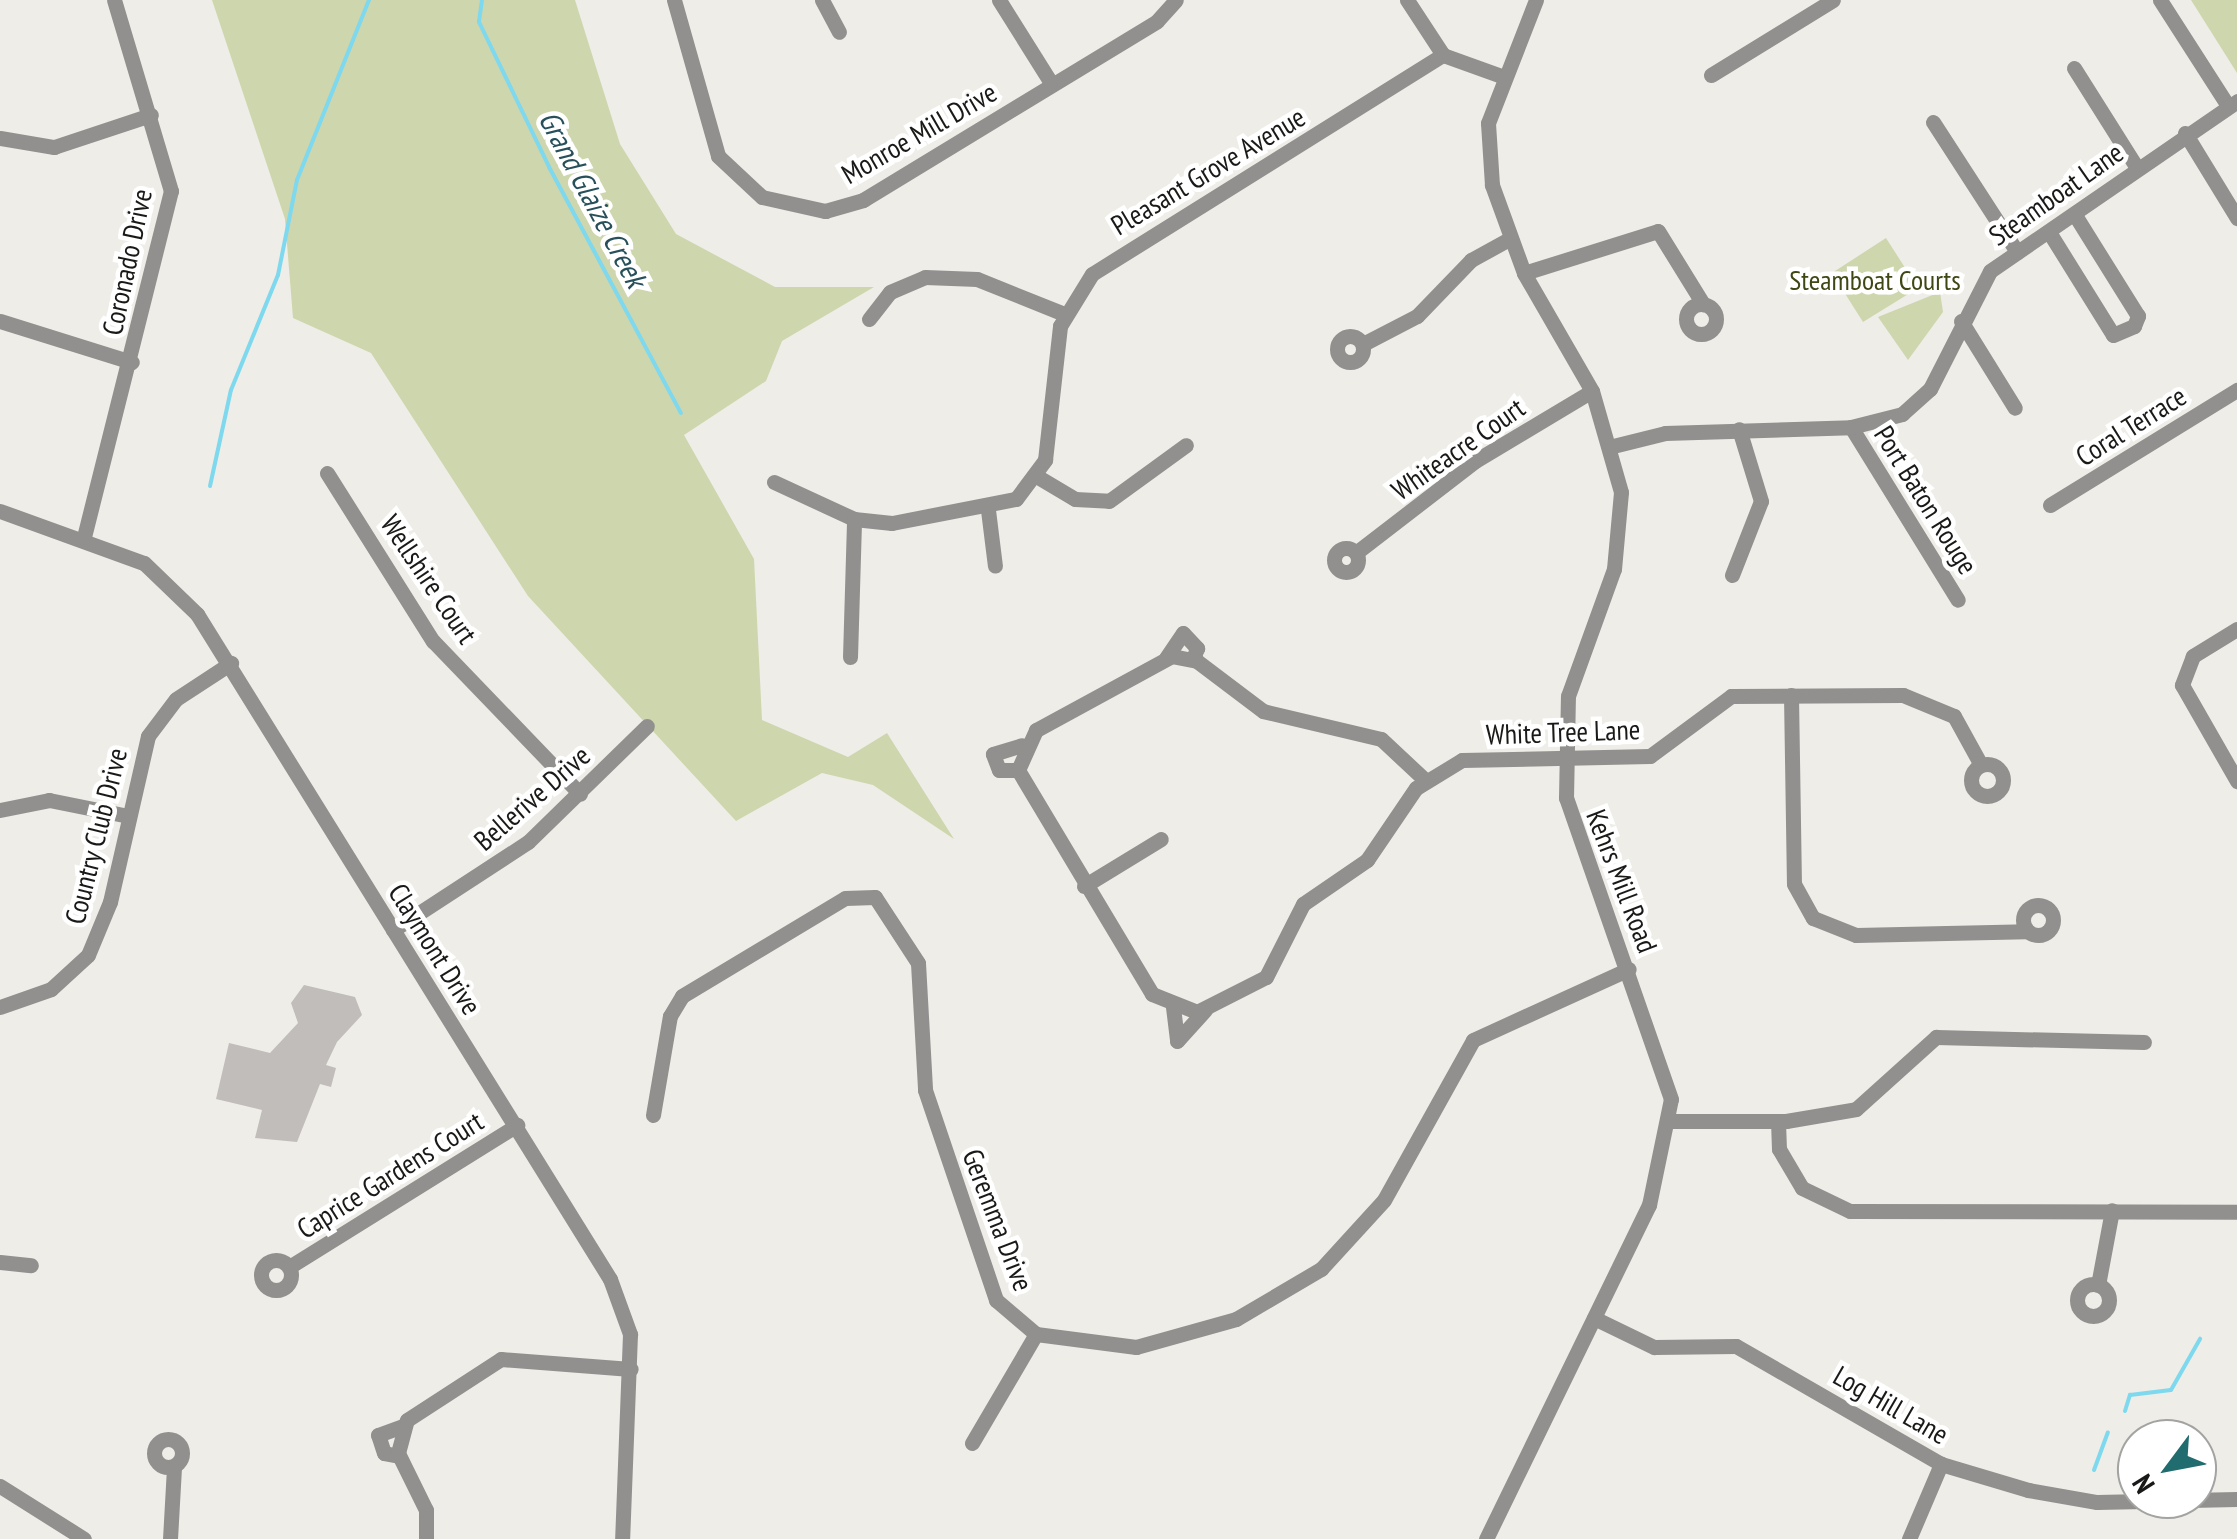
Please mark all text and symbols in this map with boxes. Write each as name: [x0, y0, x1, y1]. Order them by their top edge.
street label: Monroe Mill Drive: [836, 75, 1002, 191]
street label: Pleasant Grove Avenue: [1105, 100, 1311, 242]
water label: Grand Glaize Creek: [531, 105, 655, 293]
street label: Steamboat Lane: [1983, 136, 2129, 252]
street label: Coronado Drive: [95, 186, 159, 338]
park label: Steamboat Courts: [1789, 263, 1961, 297]
street label: Coral Terrace: [2069, 379, 2193, 473]
street label: Whiteacre Court: [1385, 391, 1531, 507]
street label: Port Baton Rouge: [1867, 420, 1985, 580]
street label: Wellshire Court: [374, 508, 484, 650]
street label: White Tree Lane: [1485, 713, 1641, 751]
street label: Bellerive Drive: [467, 739, 597, 857]
street label: Country Club Drive: [58, 744, 134, 928]
street label: Kehrs Mill Road: [1579, 805, 1665, 957]
street label: Claymont Drive: [381, 877, 489, 1021]
street label: Caprice Gardens Court: [291, 1104, 489, 1246]
street label: Geremma Drive: [956, 1144, 1040, 1296]
street label: Log Hill Lane: [1828, 1359, 1954, 1451]
north arrow: [2117, 1419, 2217, 1519]
text: N: [2123, 1468, 2163, 1500]

